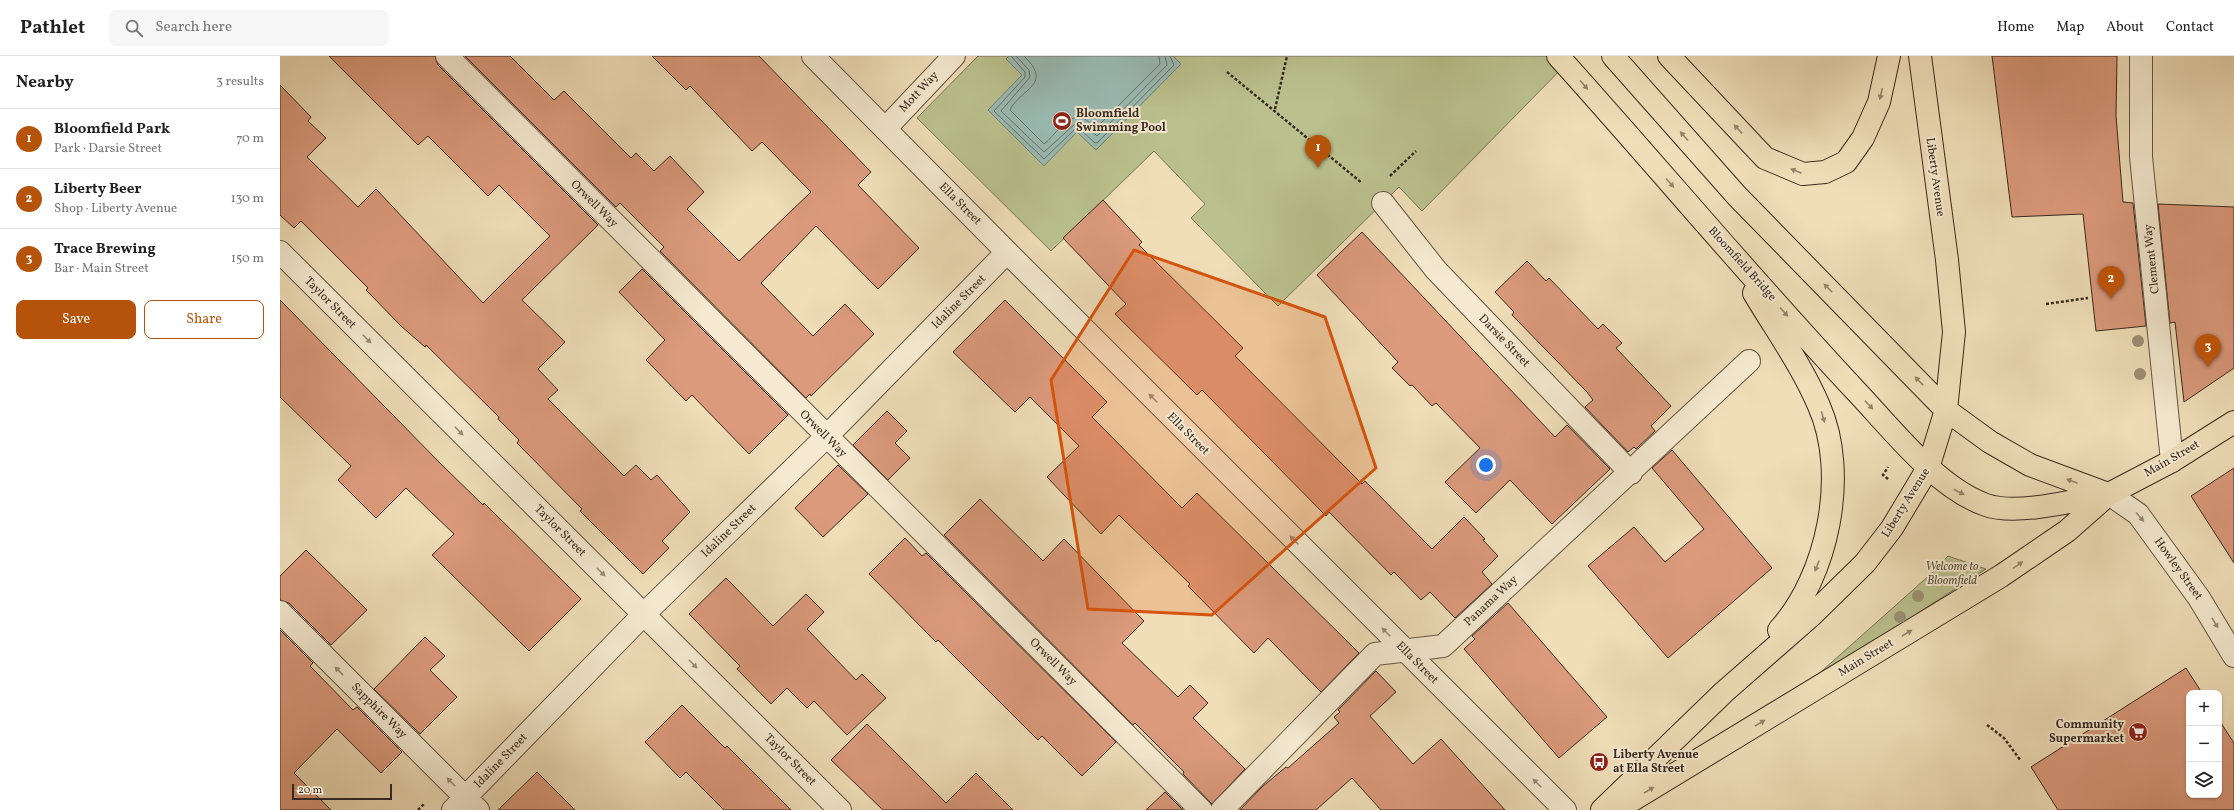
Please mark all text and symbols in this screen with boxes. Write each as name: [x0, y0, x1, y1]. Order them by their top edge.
search box: [109, 10, 389, 46]
text: Pathlet: [20, 15, 85, 41]
icon: search: [123, 17, 145, 39]
text: Search here: [155, 17, 232, 38]
text: Home: [1997, 18, 2034, 37]
text: Map: [2056, 18, 2084, 37]
text: About: [2106, 18, 2144, 37]
text: Contact: [2166, 18, 2214, 37]
street label: Mott Way: [896, 68, 943, 116]
text: Nearby: [16, 71, 74, 94]
text: 3 results: [216, 73, 264, 91]
one-way arrow: [1580, 80, 1589, 90]
one-way arrow: [1877, 88, 1883, 100]
place label: Bloomfield Swimming Pool: [1076, 106, 1166, 136]
sports icon: Bloomfield Swimming Pool: [1051, 110, 1073, 132]
text: Bloomfield Park: [54, 119, 170, 140]
one-way arrow: [1734, 124, 1743, 135]
text: 1: [26, 130, 32, 148]
text: 70 m: [236, 130, 264, 148]
one-way arrow: [1679, 130, 1688, 141]
pin: 1: [1305, 135, 1331, 168]
street label: Liberty Avenue: [1922, 136, 1949, 218]
text: Park · Darsie Street: [54, 140, 162, 158]
one-way arrow: [1789, 168, 1801, 174]
street label: Orwell Way: [567, 177, 622, 232]
one-way arrow: [1665, 178, 1674, 187]
text: Liberty Beer: [54, 179, 141, 200]
street label: Ella Street: [935, 179, 985, 229]
text: 2: [26, 190, 32, 208]
text: 130 m: [231, 190, 264, 208]
text: Shop · Liberty Avenue: [54, 200, 177, 218]
street label: Bloomfield Bridge: [1704, 223, 1780, 305]
street label: Clement Way: [2140, 223, 2164, 295]
text: Trace Brewing: [54, 239, 156, 260]
text: 3: [26, 250, 32, 268]
text: 150 m: [231, 250, 264, 268]
text: Bar · Main Street: [54, 260, 149, 278]
pin: 2: [2098, 266, 2124, 299]
street label: Idaline Street: [928, 271, 990, 333]
street label: Taylor Street: [301, 274, 359, 332]
one-way arrow: [1823, 283, 1833, 293]
button: Save: [16, 300, 136, 339]
button: Share: [144, 300, 264, 339]
one-way arrow: [1779, 307, 1788, 316]
street label: Darsie Street: [1475, 311, 1533, 371]
one-way arrow: [362, 334, 372, 344]
pin: 3: [2195, 334, 2221, 367]
one-way arrow: [1914, 376, 1924, 386]
one-way arrow: [1148, 393, 1157, 403]
one-way arrow: [1864, 400, 1874, 410]
street label: Orwell Way: [796, 407, 851, 462]
street label: Ella Street: [1163, 409, 1213, 459]
one-way arrow: [1820, 411, 1826, 423]
one-way arrow: [454, 426, 464, 436]
street label: Main Street: [2141, 437, 2203, 481]
your location: [1476, 455, 1496, 475]
street label: Liberty Avenue: [1878, 465, 1934, 541]
one-way arrow: [2066, 477, 2078, 483]
one-way arrow: [1954, 488, 1965, 495]
street label: Idaline Street: [698, 501, 760, 561]
street label: Taylor Street: [531, 502, 589, 560]
one-way arrow: [2135, 512, 2144, 523]
street label: Howley Street: [2150, 534, 2206, 604]
one-way arrow: [1289, 535, 1299, 545]
park label: Welcome to Bloomfield: [1925, 559, 1979, 589]
one-way arrow: [1814, 560, 1820, 572]
one-way arrow: [2012, 561, 2023, 568]
one-way arrow: [596, 567, 606, 577]
street label: Panama Way: [1461, 572, 1522, 630]
one-way arrow: [2211, 617, 2218, 629]
one-way arrow: [1381, 627, 1391, 637]
one-way arrow: [1901, 629, 1913, 636]
street label: Orwell Way: [1026, 635, 1081, 690]
street label: Main Street: [1835, 635, 1897, 681]
street label: Ella Street: [1392, 638, 1442, 688]
one-way arrow: [688, 659, 698, 669]
one-way arrow: [334, 666, 344, 676]
street label: Sapphire Way: [348, 680, 411, 743]
map controls: [2186, 690, 2222, 798]
button: +: [2186, 690, 2222, 726]
place label: Community Supermarket: [2049, 717, 2124, 747]
one-way arrow: [1754, 719, 1766, 726]
supermarket icon: Community Supermarket: [2127, 721, 2149, 743]
button: −: [2186, 726, 2222, 762]
street label: Idaline Street: [471, 730, 531, 792]
street label: Taylor Street: [761, 731, 819, 789]
place label: Liberty Avenue at Ella Street: [1613, 747, 1699, 777]
bus stop icon: Liberty Avenue at Ella Street: [1588, 751, 1610, 773]
button: layers: [2186, 762, 2222, 798]
one-way arrow: [446, 777, 456, 787]
one-way arrow: [1532, 778, 1542, 788]
scale bar: [292, 782, 392, 801]
text: 20 m: [298, 783, 322, 798]
one-way arrow: [1644, 786, 1654, 794]

